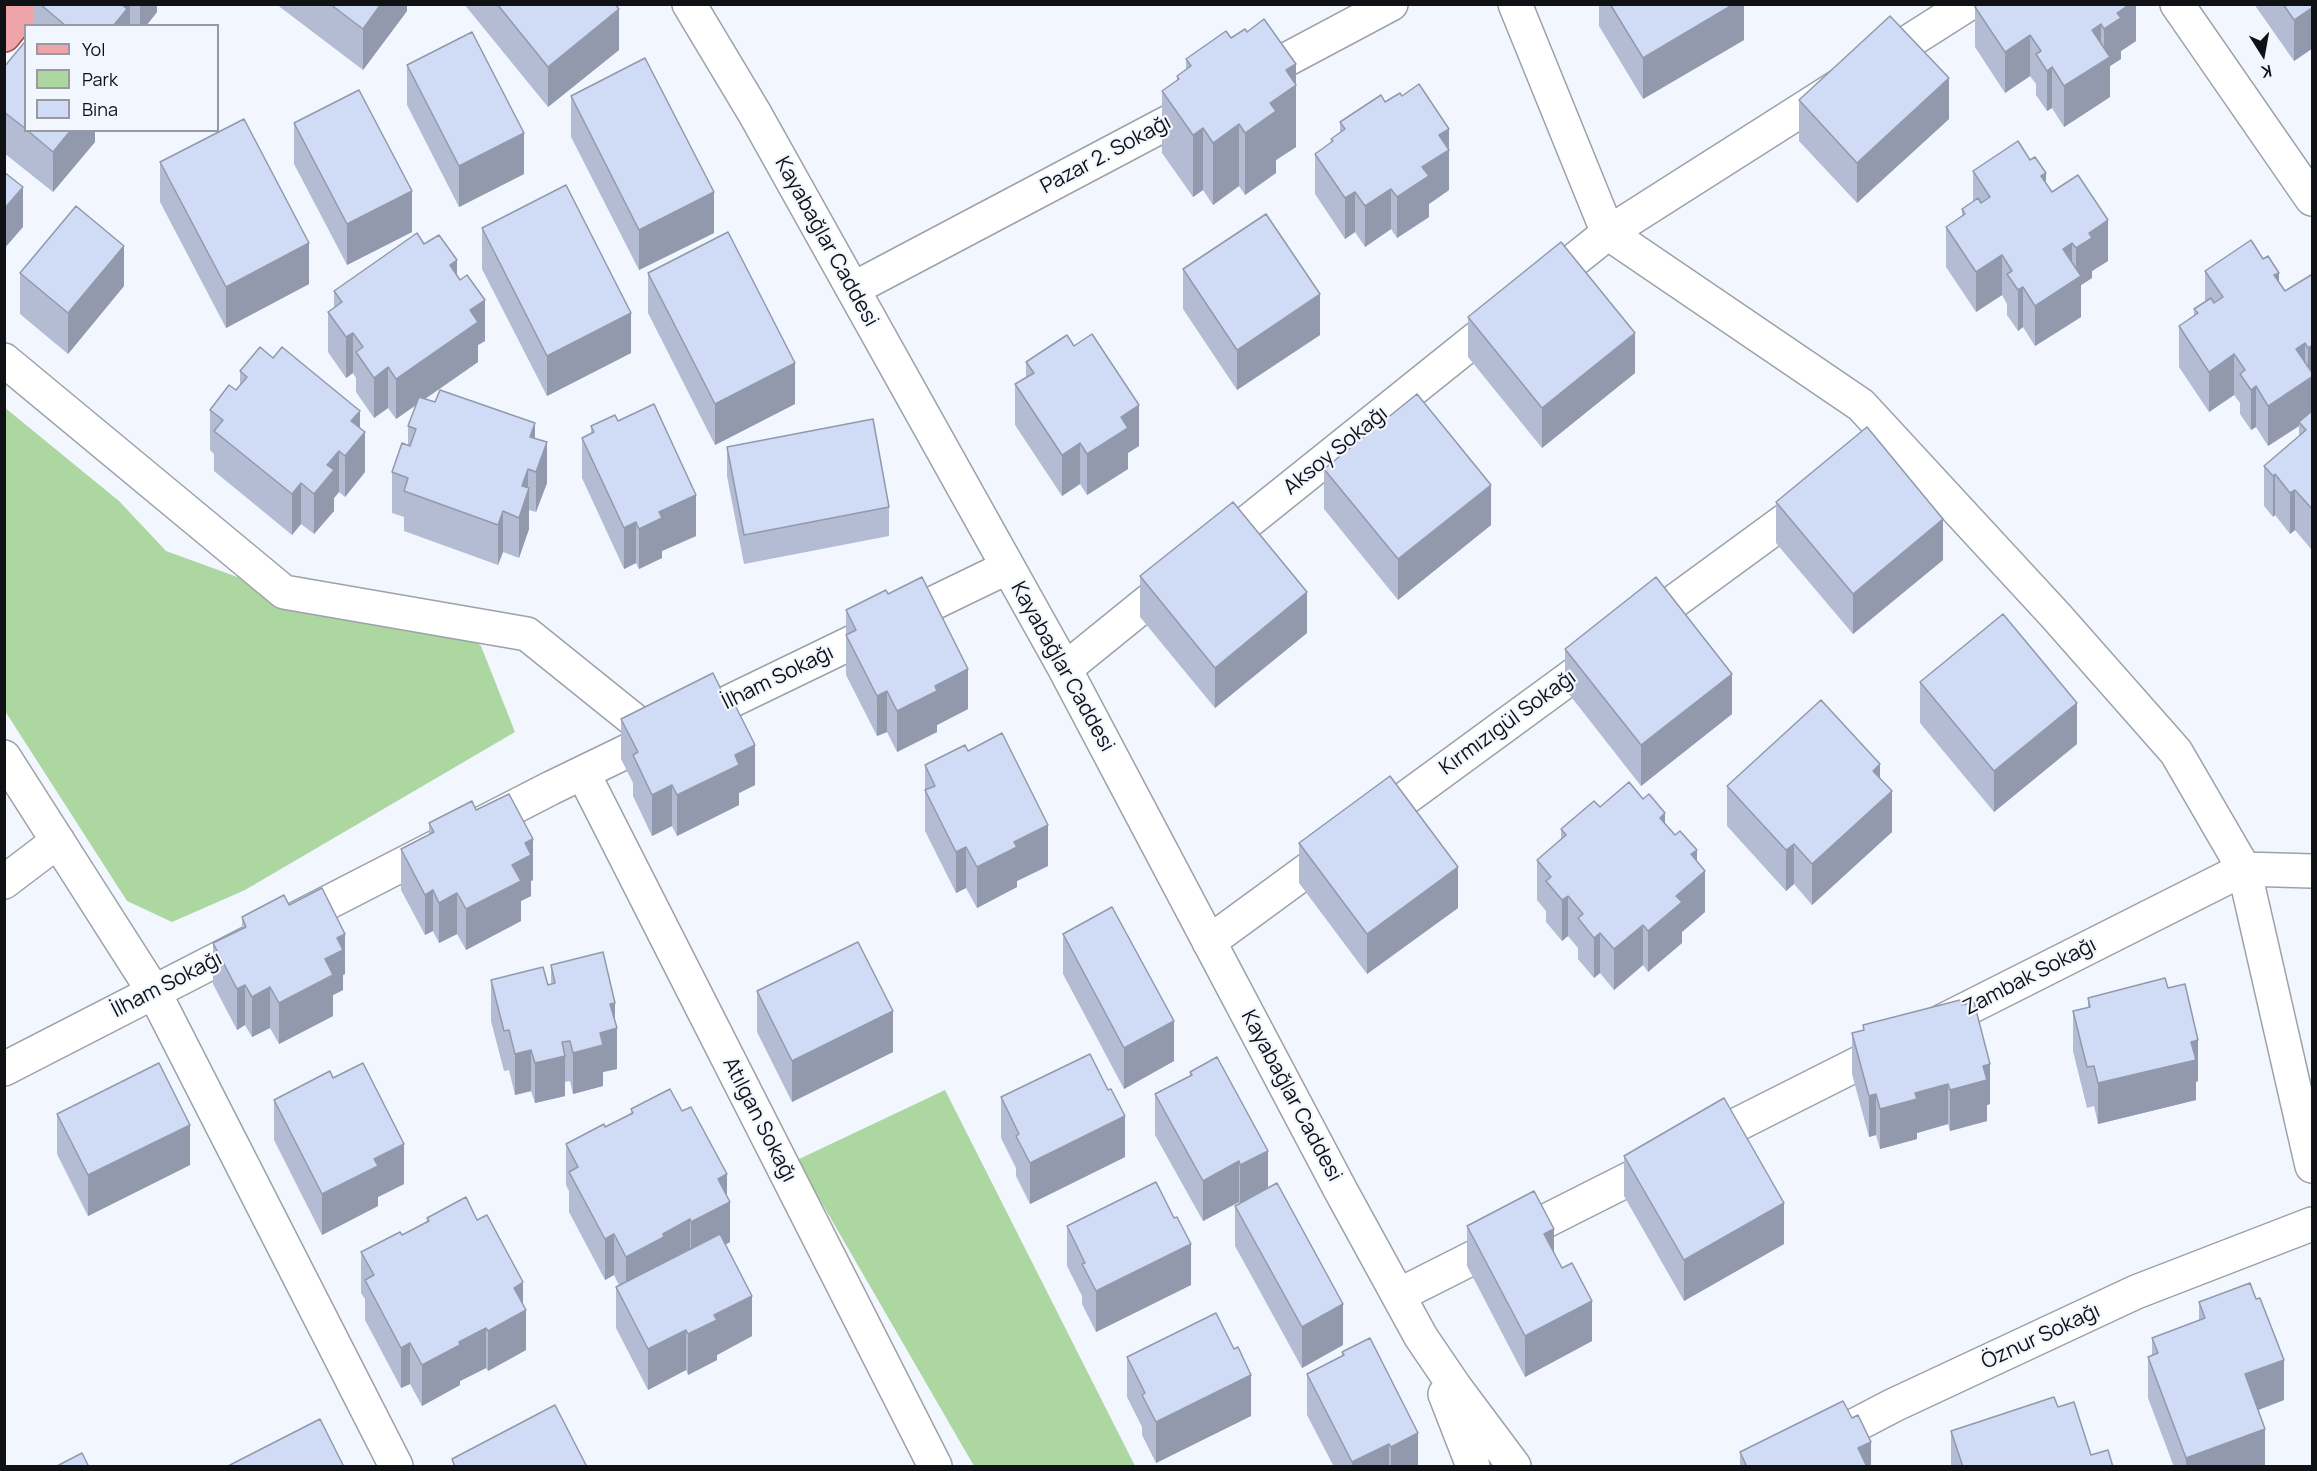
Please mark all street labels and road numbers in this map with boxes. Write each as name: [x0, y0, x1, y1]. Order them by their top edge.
street label: Pazar 2. Sokağı: [1036, 110, 1176, 200]
street label: Kayabağlar Caddesi: [769, 153, 883, 331]
street label: Aksoy Sokağı: [1279, 401, 1393, 501]
street label: Kayabağlar Caddesi: [1005, 578, 1119, 756]
street label: İlham Sokağı: [718, 640, 838, 716]
street label: Kırmızıgül Sokağı: [1435, 665, 1581, 781]
street label: Zambak Sokağı: [1959, 933, 2101, 1021]
street label: İlham Sokağı: [107, 946, 227, 1024]
street label: Kayabağlar Caddesi: [1235, 1006, 1347, 1186]
street label: Atılgan Sokağı: [717, 1053, 801, 1187]
street label: Öznur Sokağı: [1978, 1299, 2104, 1375]

